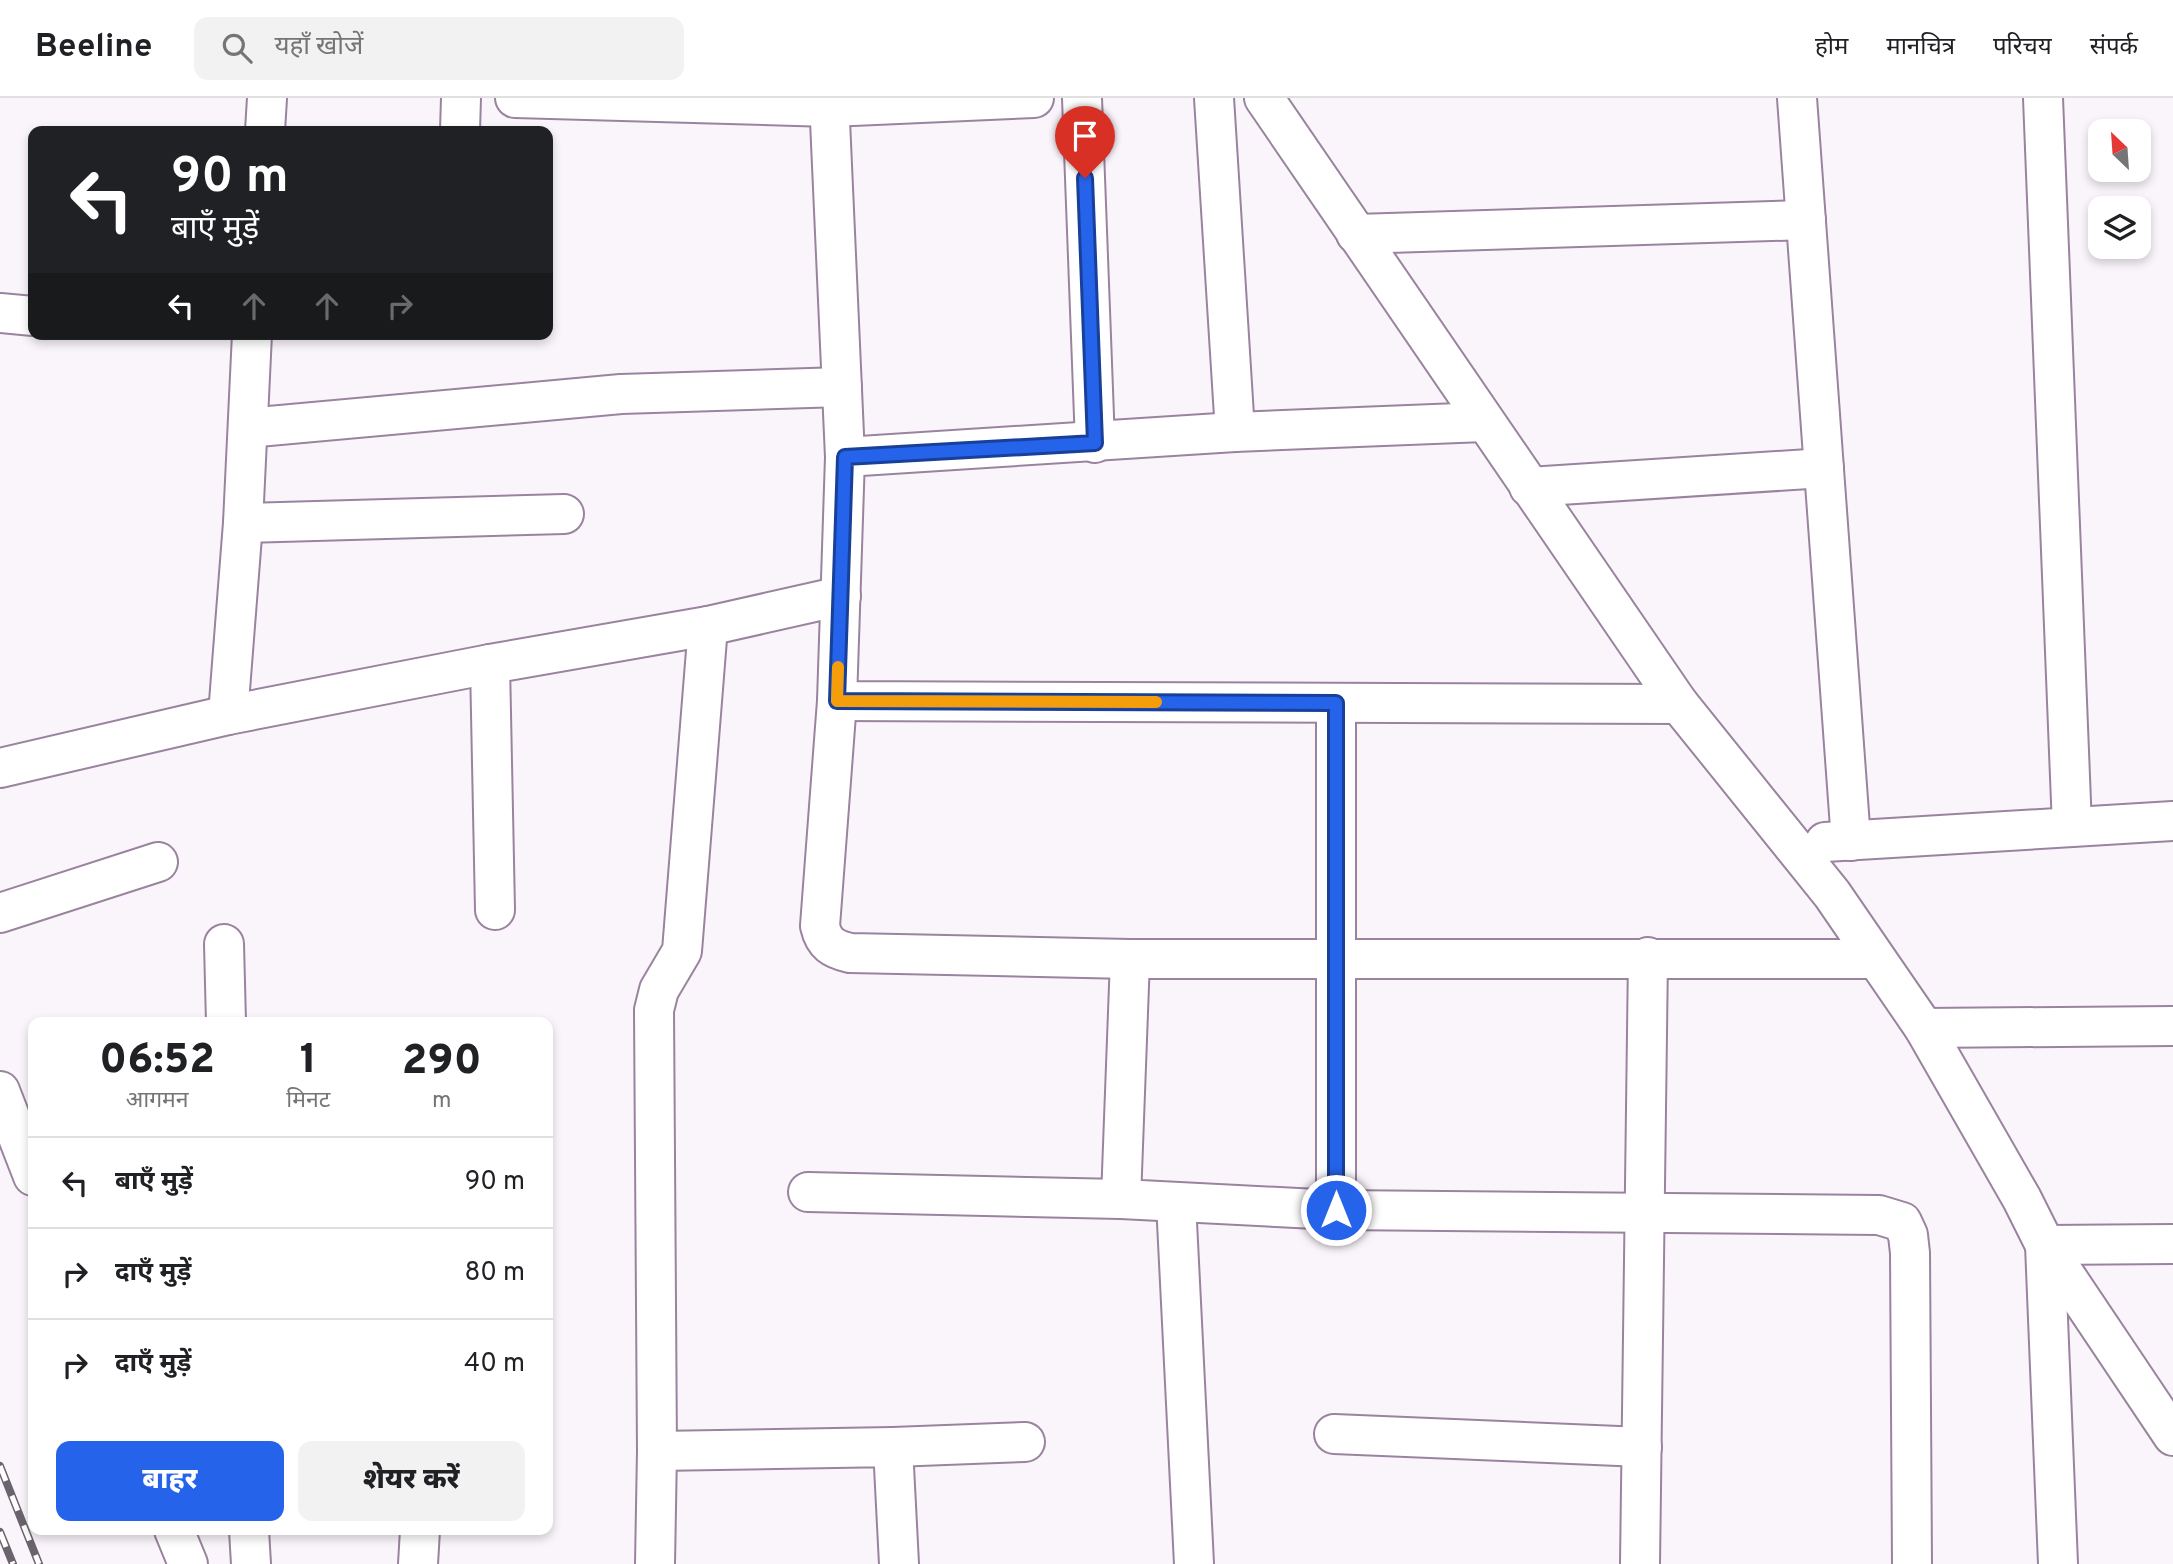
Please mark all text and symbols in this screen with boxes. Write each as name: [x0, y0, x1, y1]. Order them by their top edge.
search box: [194, 17, 684, 80]
text: Beeline: [35, 27, 152, 69]
icon: search: [218, 29, 256, 67]
text: यहाँ खोजें: [274, 31, 363, 64]
text: होम: [1815, 33, 1848, 63]
text: मानचित्र: [1886, 33, 1955, 63]
text: परिचय: [1993, 33, 2052, 63]
text: संपर्क: [2090, 33, 2138, 63]
pin: [1055, 106, 1115, 178]
icon: arrive: [1066, 117, 1104, 155]
north arrow: [2088, 119, 2151, 182]
map controls: [2088, 119, 2151, 259]
text: 90 m: [171, 148, 289, 210]
icon: left: [56, 154, 147, 245]
button: layers: [2088, 196, 2151, 259]
text: बाएँ मुड़ें: [171, 210, 259, 250]
icon: left: [162, 287, 200, 325]
icon: ahead: [235, 287, 273, 325]
icon: ahead: [308, 287, 346, 325]
icon: right: [381, 287, 419, 325]
text: 06:52: [99, 1035, 215, 1088]
text: 1: [300, 1035, 317, 1088]
text: 290: [402, 1036, 482, 1089]
text: आगमन: [126, 1087, 189, 1116]
text: मिनट: [286, 1087, 330, 1116]
text: m: [432, 1087, 451, 1116]
icon: left: [56, 1164, 94, 1202]
text: बाएँ मुड़ें: [115, 1166, 193, 1199]
text: 90 m: [465, 1166, 525, 1199]
position arrow: [1299, 1173, 1373, 1247]
icon: right: [56, 1255, 94, 1293]
text: दाएँ मुड़ें: [115, 1257, 191, 1290]
text: 80 m: [465, 1257, 525, 1290]
icon: right: [56, 1346, 94, 1384]
text: दाएँ मुड़ें: [115, 1348, 191, 1381]
text: 40 m: [464, 1348, 525, 1381]
button: बाहर: [56, 1441, 284, 1521]
button: शेयर करें: [298, 1441, 525, 1521]

